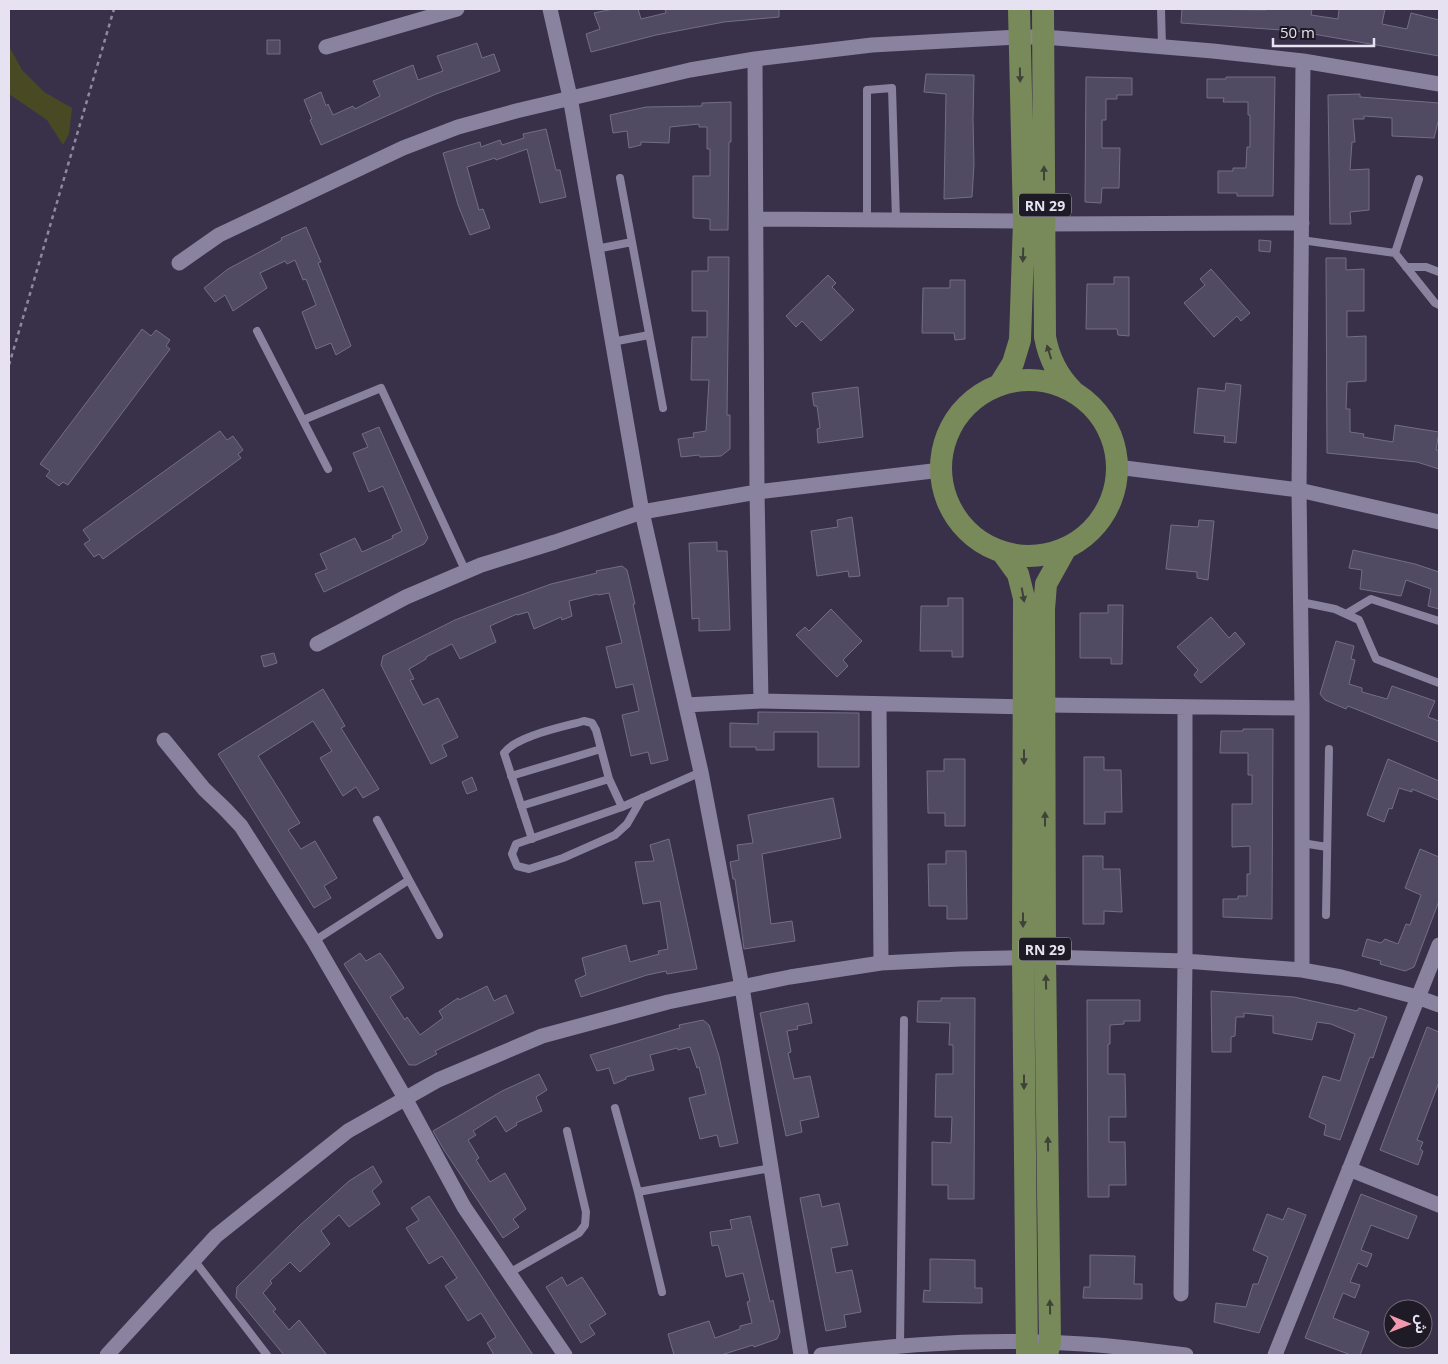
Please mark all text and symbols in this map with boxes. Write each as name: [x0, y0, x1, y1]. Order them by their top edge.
scale bar: [1273, 15, 1374, 47]
text: 50 m: [1280, 22, 1315, 42]
one-way arrow: [1017, 67, 1025, 83]
one-way arrow: [1040, 164, 1048, 180]
road number: RN 29: [1019, 194, 1071, 216]
one-way arrow: [1018, 247, 1026, 263]
one-way arrow: [1045, 345, 1053, 360]
one-way arrow: [1019, 587, 1027, 603]
one-way arrow: [1020, 749, 1028, 765]
one-way arrow: [1041, 811, 1049, 827]
one-way arrow: [1019, 912, 1027, 928]
road number: RN 29: [1019, 938, 1071, 961]
one-way arrow: [1042, 974, 1050, 990]
one-way arrow: [1020, 1074, 1028, 1090]
one-way arrow: [1044, 1136, 1052, 1152]
one-way arrow: [1045, 1299, 1053, 1315]
north arrow: [1383, 1299, 1433, 1349]
text: ش: [1412, 1314, 1431, 1334]

